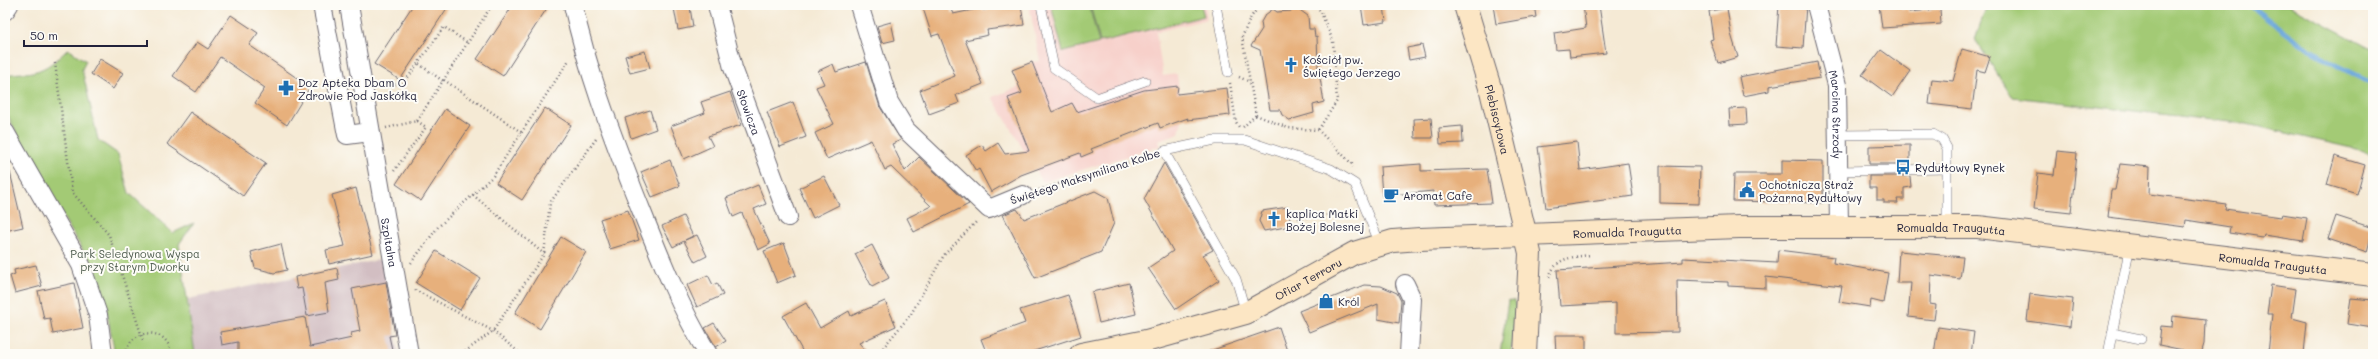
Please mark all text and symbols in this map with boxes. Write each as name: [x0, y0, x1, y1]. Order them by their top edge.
scale bar: [24, 22, 147, 48]
text: 50 m: [30, 27, 58, 43]
place label: Kościół pw. Świętego Jerzego: [1303, 52, 1401, 80]
church icon: Kościół pw. Świętego Jerzego: [1282, 56, 1300, 74]
street label: Marcina Strzody: [1826, 68, 1846, 159]
place label: Doz Apteka Dbam O Zdrowie Pod Jaskółką: [298, 75, 417, 103]
pharmacy icon: Doz Apteka Dbam O Zdrowie Pod Jaskółką: [277, 79, 295, 97]
street label: Plebiscytowa: [1482, 83, 1513, 156]
street label: Słowicza: [734, 87, 765, 137]
street label: Świętego Maksymiliana Kolbe: [1008, 145, 1162, 207]
bus stop icon: Rydułtowy Rynek: [1894, 158, 1912, 176]
place label: Rydułtowy Rynek: [1915, 160, 2005, 175]
place label: Ochotnicza Straż Pożarna Rydułtowy: [1759, 177, 1862, 205]
public building icon: Ochotnicza Straż Pożarna Rydułtowy: [1738, 181, 1756, 199]
cafe icon: Aromat Cafe: [1382, 186, 1400, 204]
place label: Aromat Cafe: [1403, 188, 1473, 203]
place label: kaplica Matki Bożej Bolesnej: [1286, 206, 1364, 234]
church icon: kaplica Matki Bożej Bolesnej: [1265, 210, 1283, 228]
street label: Szpitalna: [378, 217, 401, 269]
street label: Romualda Traugutta: [1897, 219, 2007, 238]
street label: Romualda Traugutta: [1573, 222, 1682, 241]
park label: Park Seledynowa Wyspa przy Starym Dworku: [70, 246, 200, 274]
street label: Romualda Traugutta: [2218, 249, 2328, 277]
street label: Ofiar Terroru: [1272, 254, 1344, 303]
shop icon: Król: [1317, 292, 1335, 310]
place label: Król: [1338, 294, 1359, 309]

